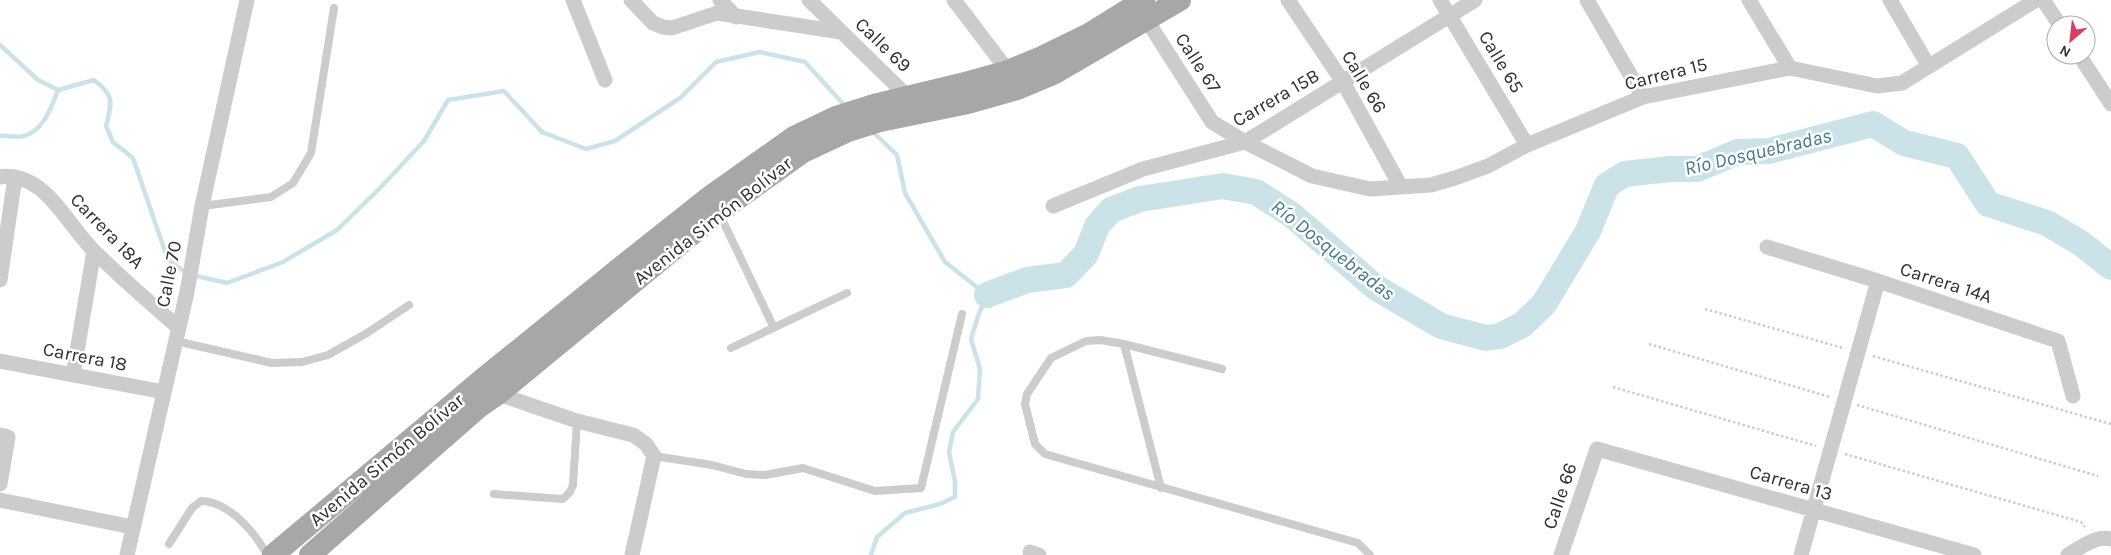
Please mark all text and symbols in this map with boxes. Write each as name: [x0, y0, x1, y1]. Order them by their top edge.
street label: Calle 69: [851, 13, 915, 77]
north arrow: [2046, 15, 2096, 65]
street label: Calle 65: [1474, 27, 1528, 97]
street label: Calle 67: [1171, 29, 1225, 97]
text: N: [2057, 41, 2074, 61]
street label: Calle 66: [1337, 47, 1391, 117]
street label: Carrera 15: [1622, 53, 1710, 95]
street label: Carrera 15B: [1229, 64, 1323, 132]
water label: Río Dosquebradas: [1682, 124, 1834, 180]
street label: Avenida Simón Bolívar: [630, 152, 797, 290]
street label: Carrera 18A: [66, 189, 148, 273]
water label: Río Dosquebradas: [1267, 195, 1399, 305]
street label: Calle 70: [152, 239, 186, 309]
street label: Carrera 14A: [1897, 258, 1995, 308]
street label: Carrera 18: [41, 338, 129, 376]
street label: Avenida Simón Bolívar: [305, 389, 469, 531]
street label: Calle 66: [1538, 460, 1582, 532]
street label: Carrera 13: [1747, 461, 1835, 505]

